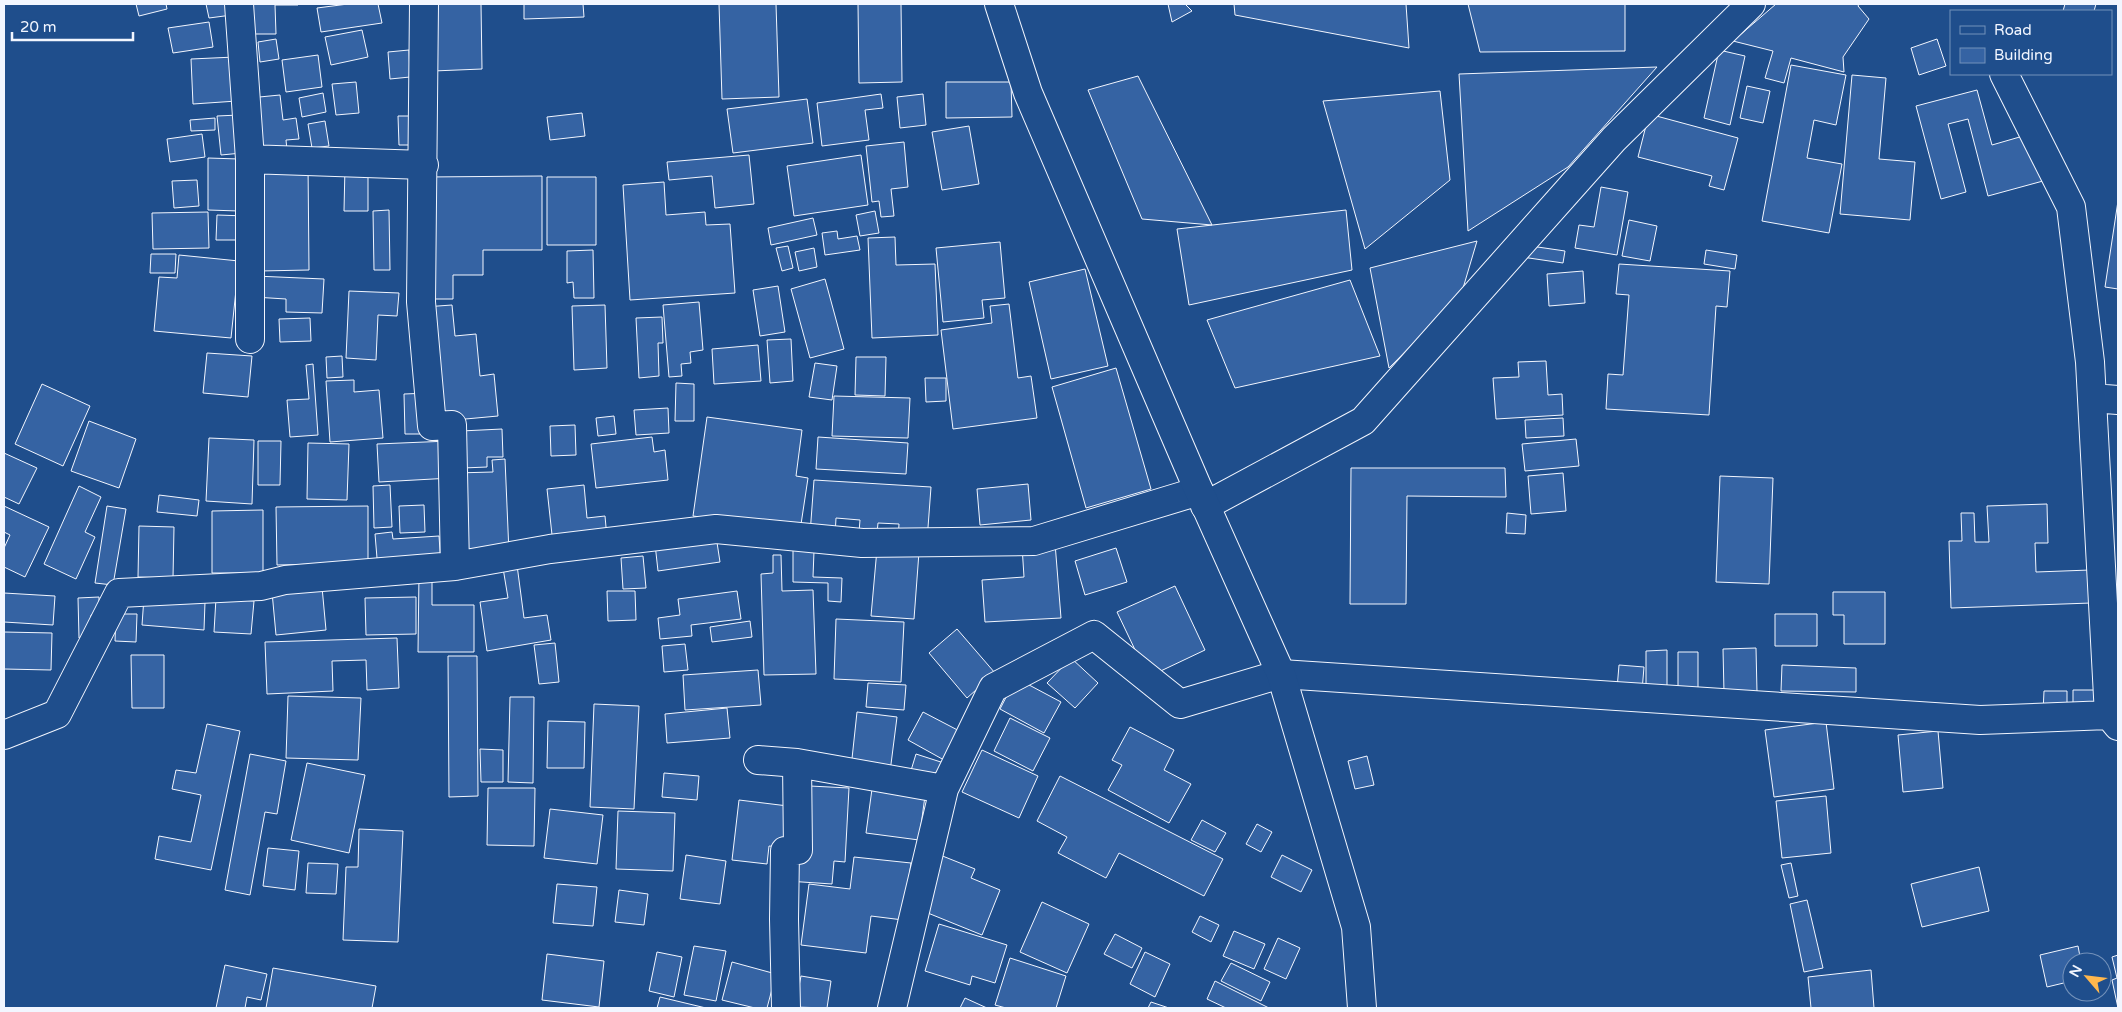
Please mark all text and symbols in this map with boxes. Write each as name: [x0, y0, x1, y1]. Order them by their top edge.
scale bar: [12, 10, 134, 42]
legend: [1950, 10, 2112, 75]
text: 20 m: [20, 18, 57, 36]
text: Road: [1994, 21, 2032, 39]
text: Building: [1994, 46, 2053, 64]
north arrow: [2062, 952, 2112, 1002]
text: N: [2066, 962, 2086, 980]

